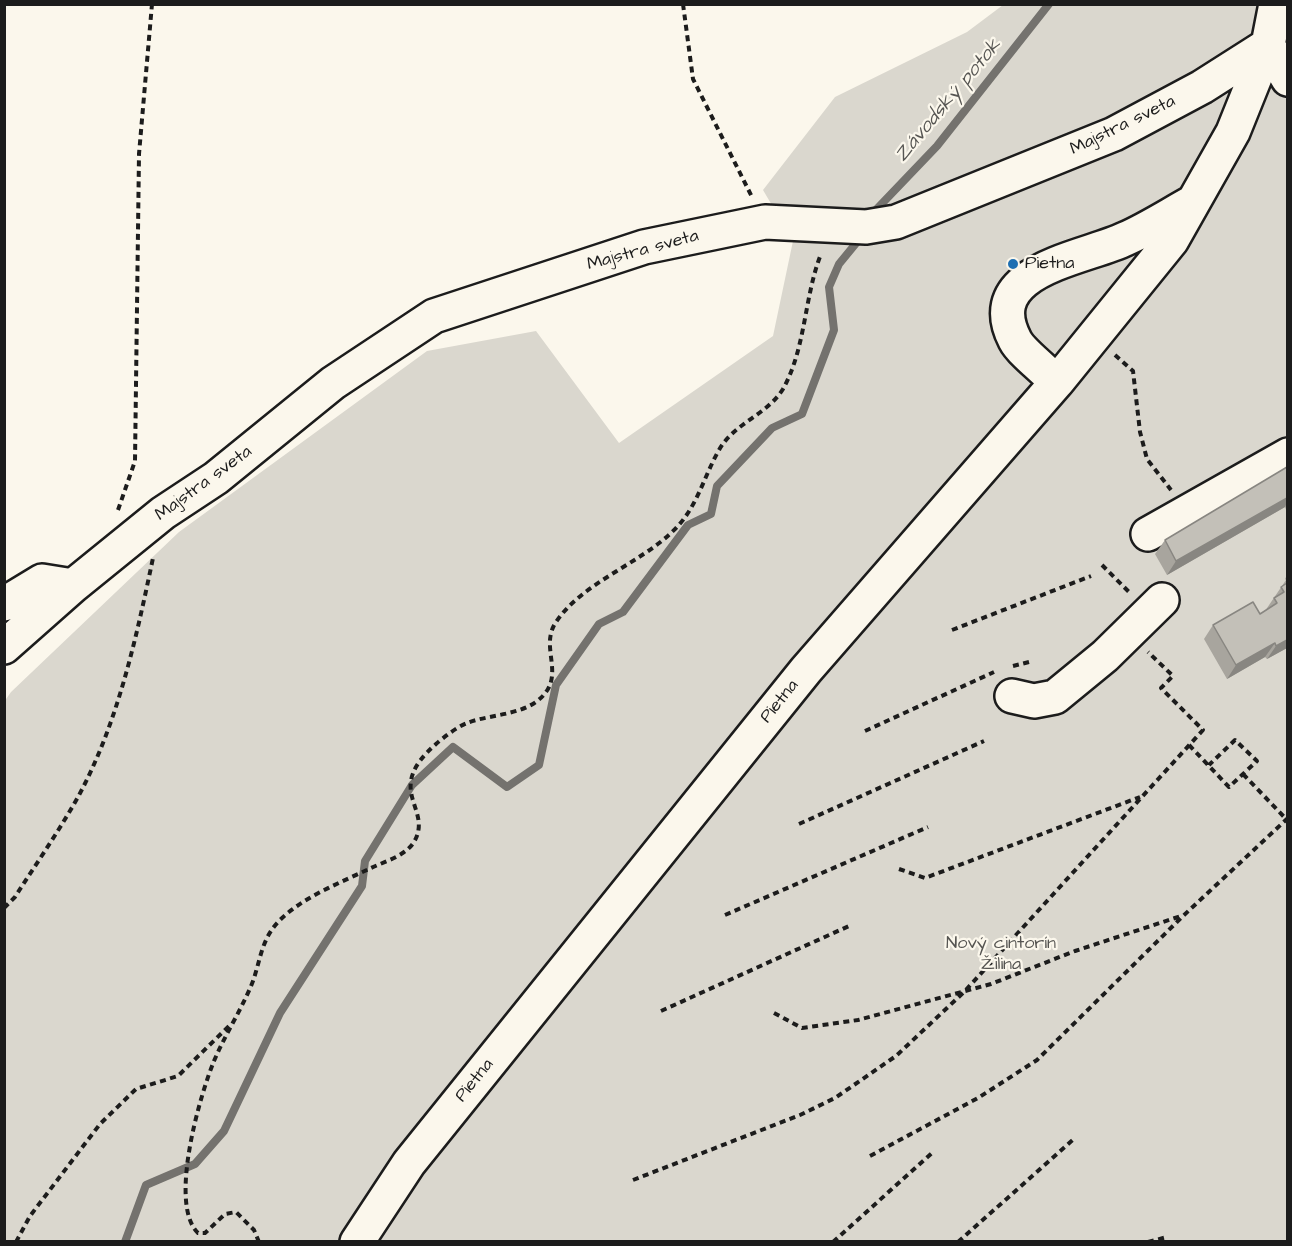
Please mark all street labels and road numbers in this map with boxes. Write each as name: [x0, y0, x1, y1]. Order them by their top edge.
street label: Majstra sveta: [1067, 91, 1179, 161]
street label: Majstra sveta: [585, 226, 701, 276]
street label: Majstra sveta: [151, 442, 257, 526]
street label: Pietna: [756, 676, 804, 728]
street label: Pietna: [451, 1055, 499, 1107]

